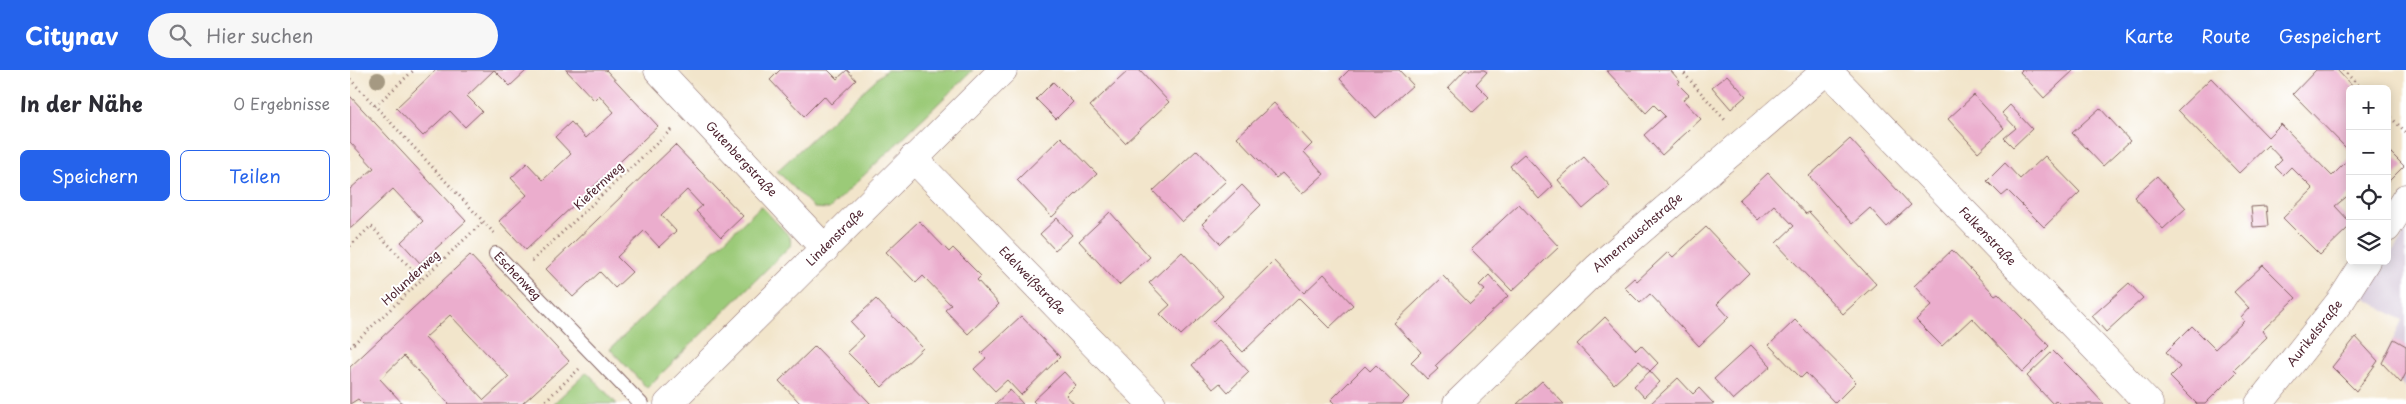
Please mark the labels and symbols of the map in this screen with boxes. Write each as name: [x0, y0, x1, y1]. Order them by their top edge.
street label: Gutenbergstraße: [702, 117, 782, 200]
street label: Kiefernweg: [569, 157, 627, 213]
street label: Almenrauschstraße: [1588, 188, 1686, 276]
street label: Falkenstraße: [1955, 202, 2021, 269]
street label: Lindenstraße: [801, 204, 867, 270]
street label: Edelweißstraße: [995, 242, 1070, 318]
street label: Holunderweg: [377, 245, 444, 309]
street label: Eschenweg: [490, 247, 546, 304]
street label: Aurikelstraße: [2282, 296, 2346, 370]

